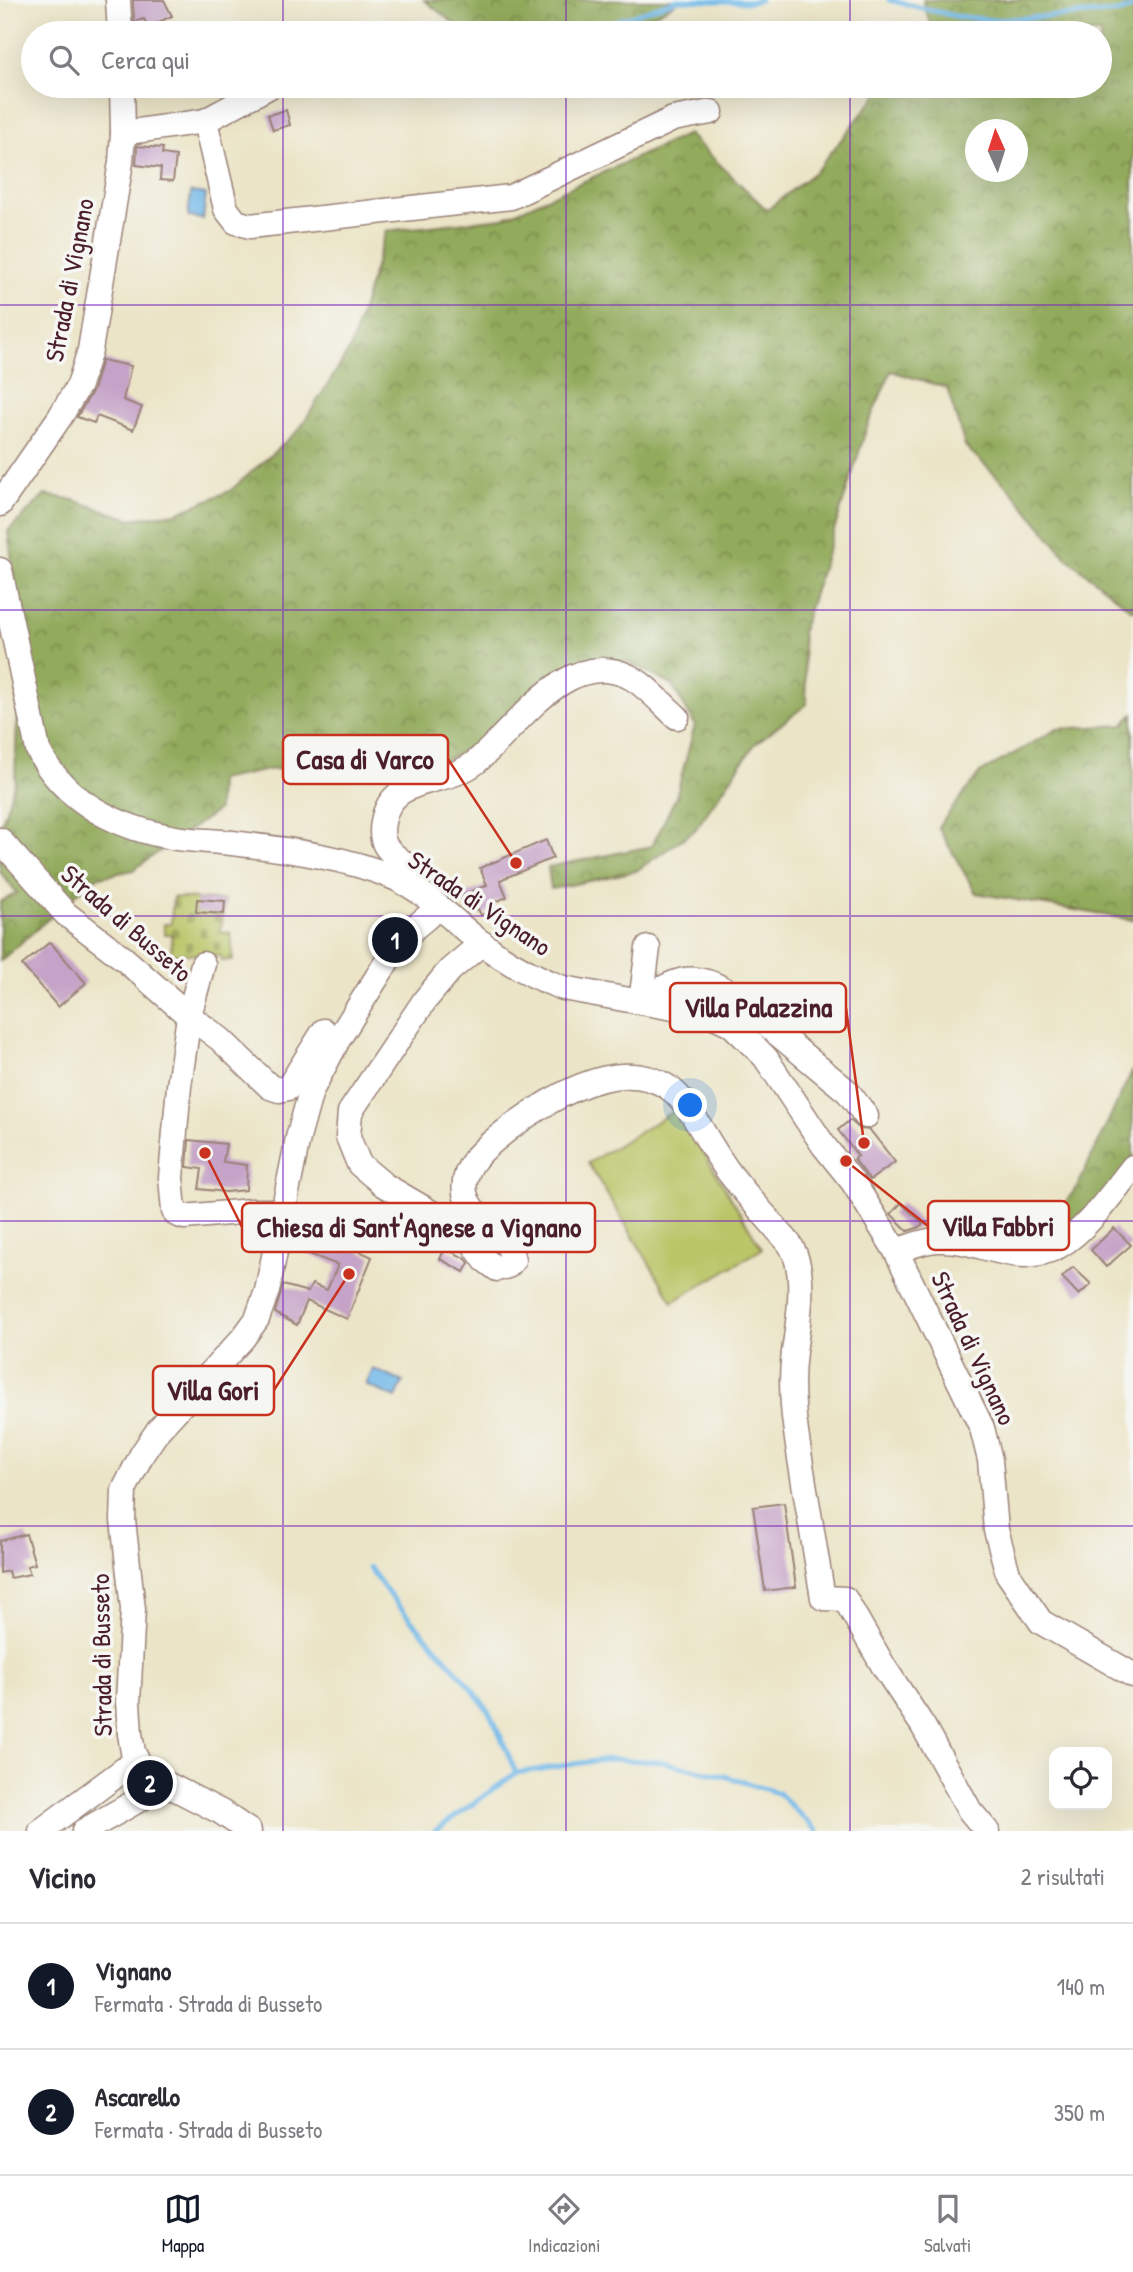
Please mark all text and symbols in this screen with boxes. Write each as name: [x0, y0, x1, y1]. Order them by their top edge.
search box: [21, 21, 1112, 98]
icon: search: [45, 41, 83, 79]
text: Cerca qui: [101, 42, 190, 77]
north arrow: [965, 119, 1028, 182]
street label: Strada di Vignano: [36, 195, 102, 365]
callout: Casa di Varco: [283, 735, 448, 784]
text: Casa di Varco: [296, 740, 435, 778]
street label: Strada di Vignano: [402, 842, 558, 964]
street label: Strada di Busseto: [54, 856, 200, 990]
pin: 1: [372, 914, 418, 966]
callout: Villa Palazzina: [670, 983, 846, 1032]
text: Villa Palazzina: [684, 988, 832, 1026]
your location: [673, 1088, 707, 1122]
callout: Villa Fabbri: [928, 1201, 1069, 1250]
callout: Chiesa di Sant'Agnese a Vignano: [242, 1203, 595, 1252]
text: Villa Fabbri: [941, 1207, 1055, 1245]
text: Chiesa di Sant'Agnese a Vignano: [257, 1208, 582, 1247]
street label: Strada di Vignano: [923, 1266, 1025, 1430]
callout: Villa Gori: [153, 1366, 274, 1415]
text: Villa Gori: [166, 1371, 260, 1409]
street label: Strada di Busseto: [82, 1573, 120, 1737]
map controls: [1049, 1747, 1112, 1810]
button: locate: [1049, 1747, 1112, 1810]
pin: 2: [127, 1757, 173, 1809]
text: Vicino: [28, 1857, 96, 1897]
text: 2 risultati: [1021, 1861, 1105, 1892]
text: Vignano: [95, 1953, 171, 1988]
text: 1: [47, 1971, 55, 2002]
text: 140 m: [1057, 1971, 1105, 2002]
text: Fermata · Strada di Busseto: [95, 1988, 322, 2019]
text: Ascarello: [95, 2079, 180, 2114]
text: 2: [46, 2097, 56, 2128]
text: 350 m: [1054, 2097, 1105, 2128]
text: Fermata · Strada di Busseto: [95, 2114, 322, 2145]
tab: Mappa: [162, 2190, 204, 2258]
tab: Indicazioni: [528, 2190, 600, 2258]
tab: Salvati: [924, 2190, 971, 2258]

